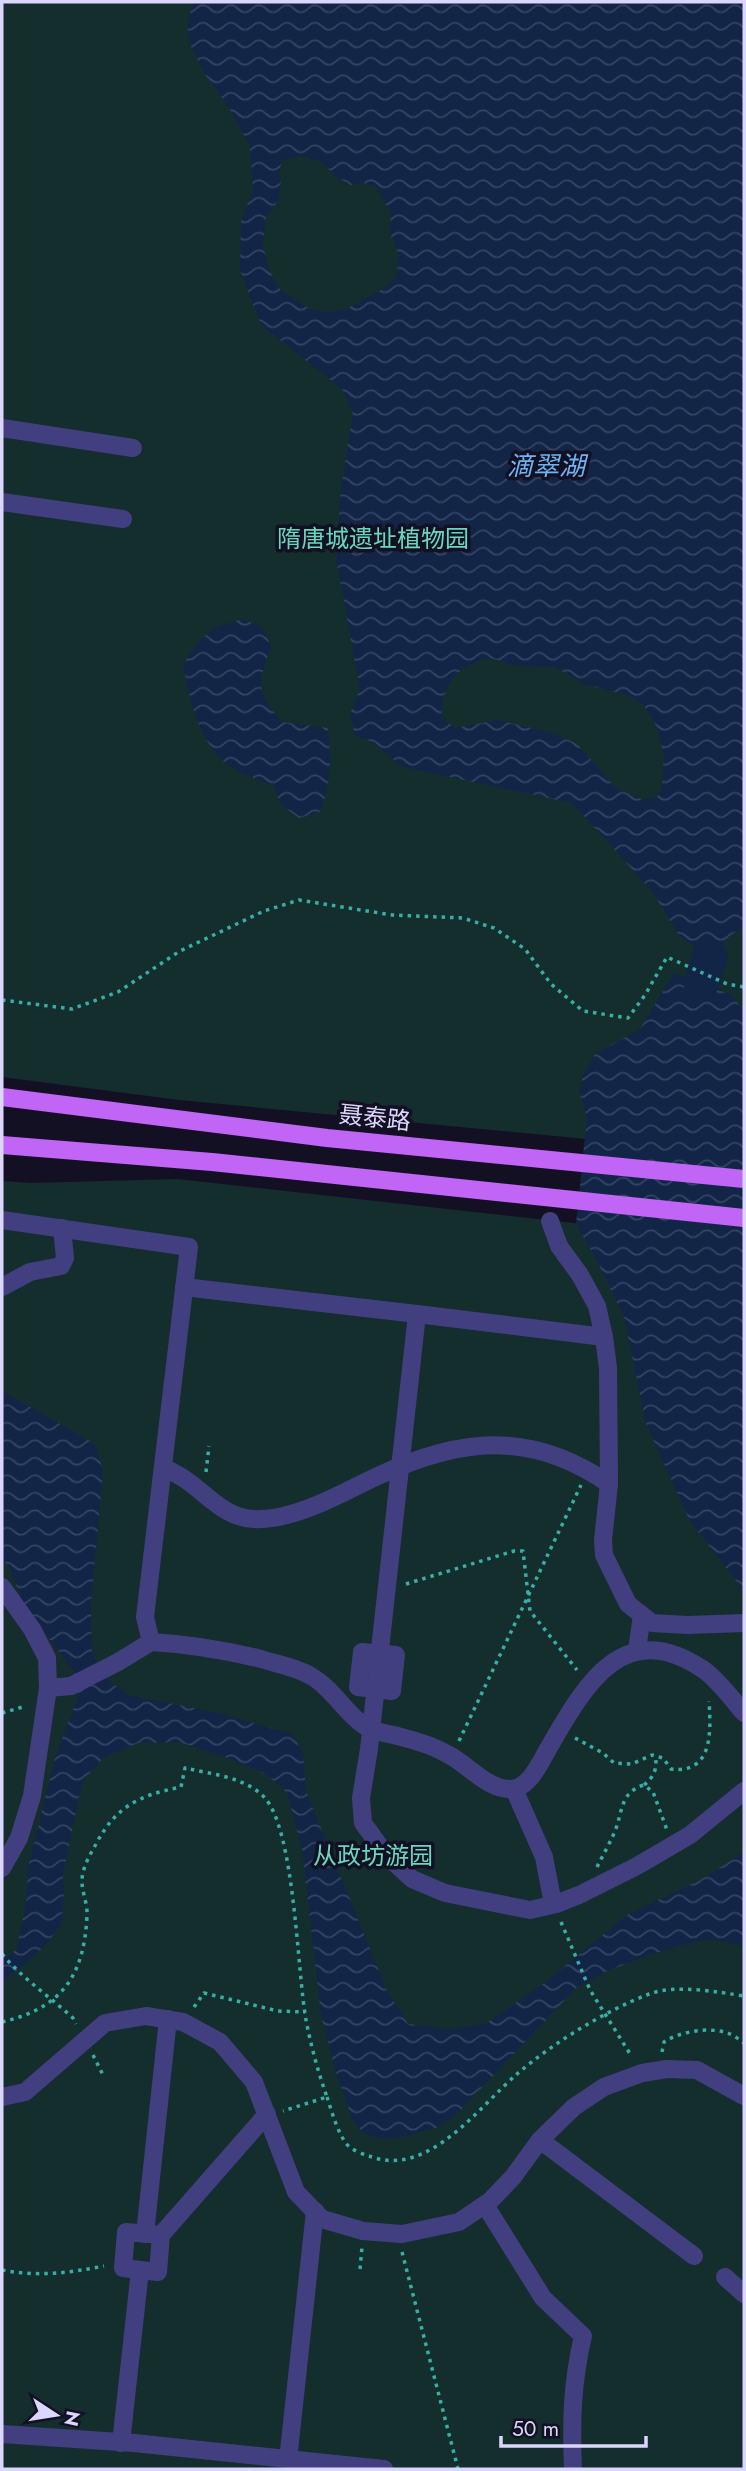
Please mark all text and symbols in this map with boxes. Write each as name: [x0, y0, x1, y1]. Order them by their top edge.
water label: 滴翠湖: [507, 447, 589, 485]
park label: 隋唐城遗址植物园: [277, 521, 469, 556]
street label: 聂泰路: [337, 1096, 413, 1139]
park label: 从政坊游园: [313, 1838, 433, 1873]
north arrow: [21, 2380, 91, 2450]
scale bar: [501, 2404, 646, 2448]
text: N: [57, 2408, 87, 2429]
text: 50 m: [512, 2414, 559, 2444]

